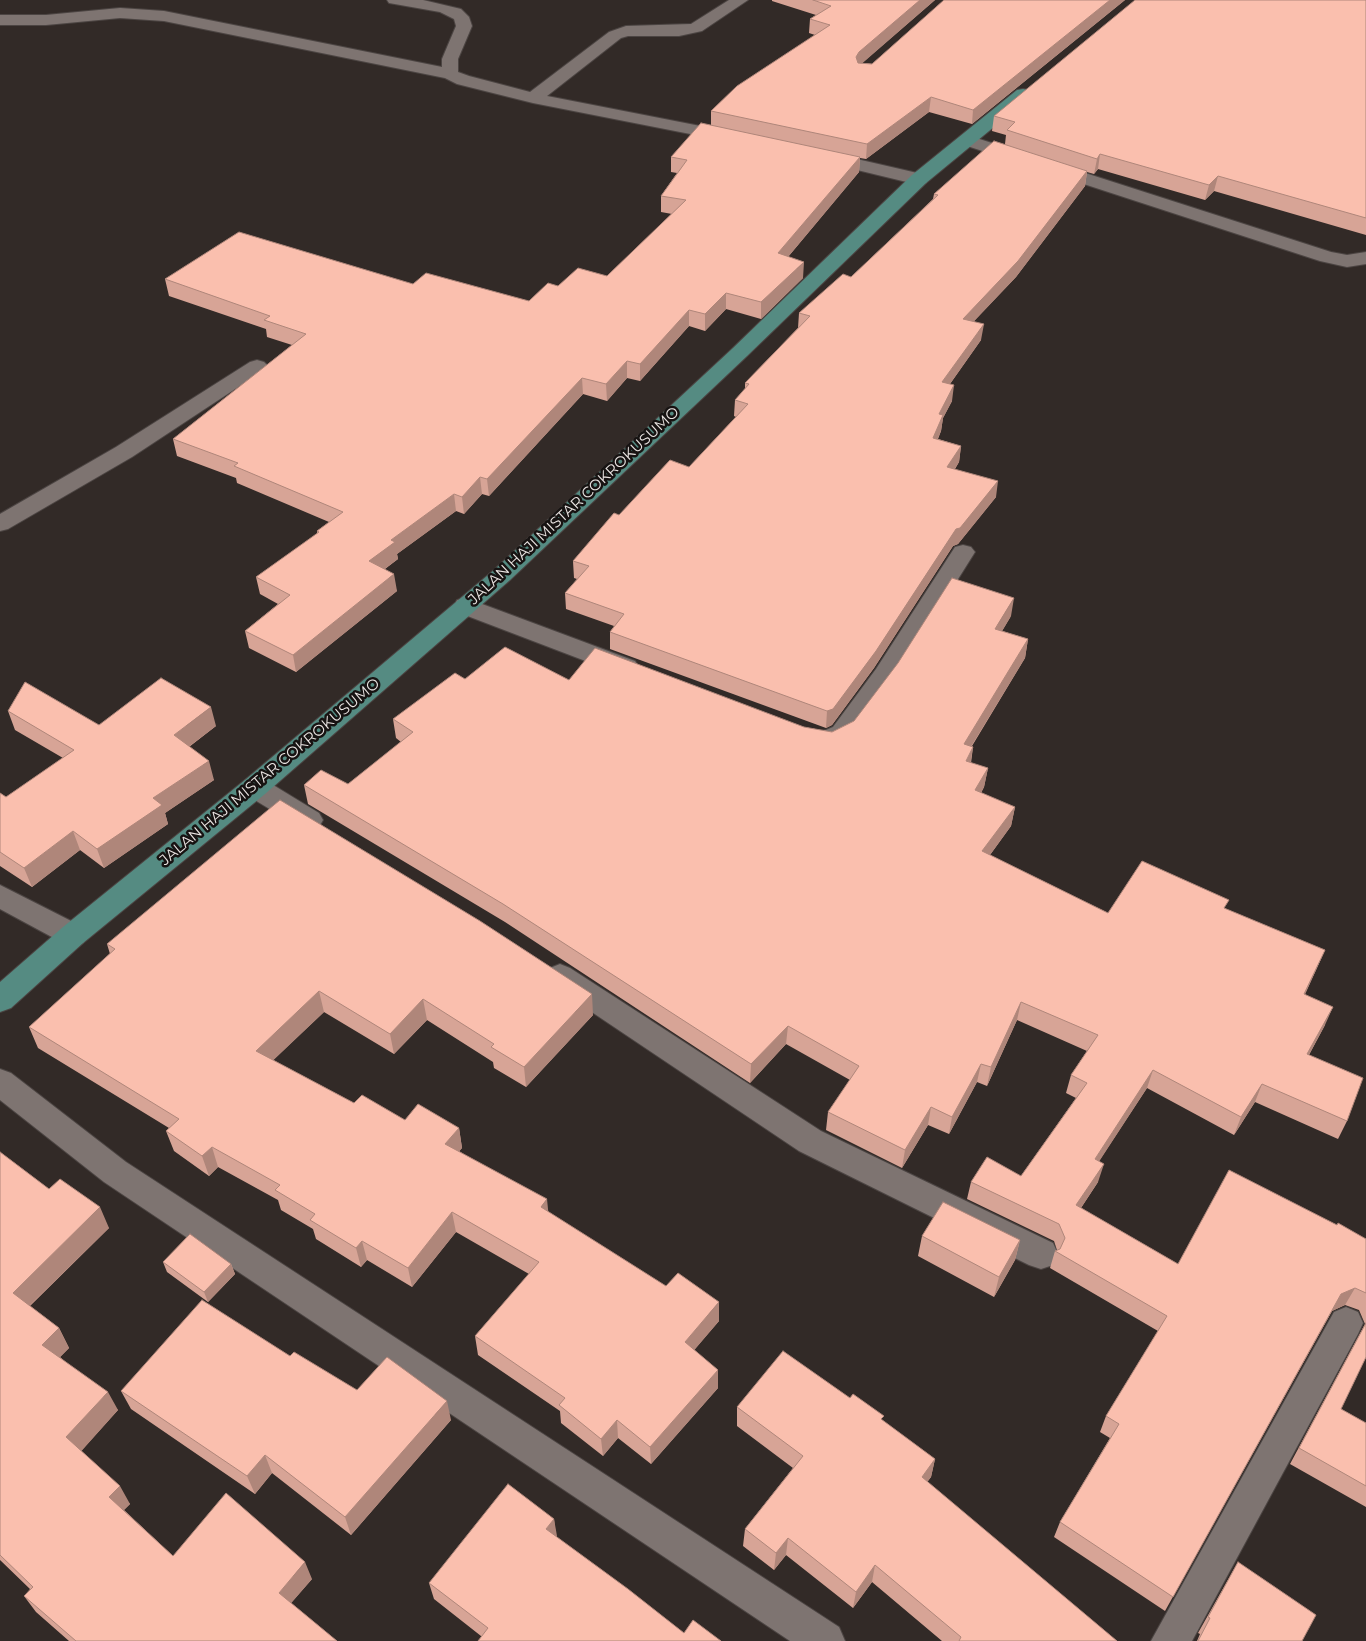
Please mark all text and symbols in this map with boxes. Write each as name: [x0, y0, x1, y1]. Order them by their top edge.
street label: JALAN HAJI MISTAR COKROKUSUMO: [465, 403, 683, 609]
street label: JALAN HAJI MISTAR COKROKUSUMO: [156, 675, 384, 869]

